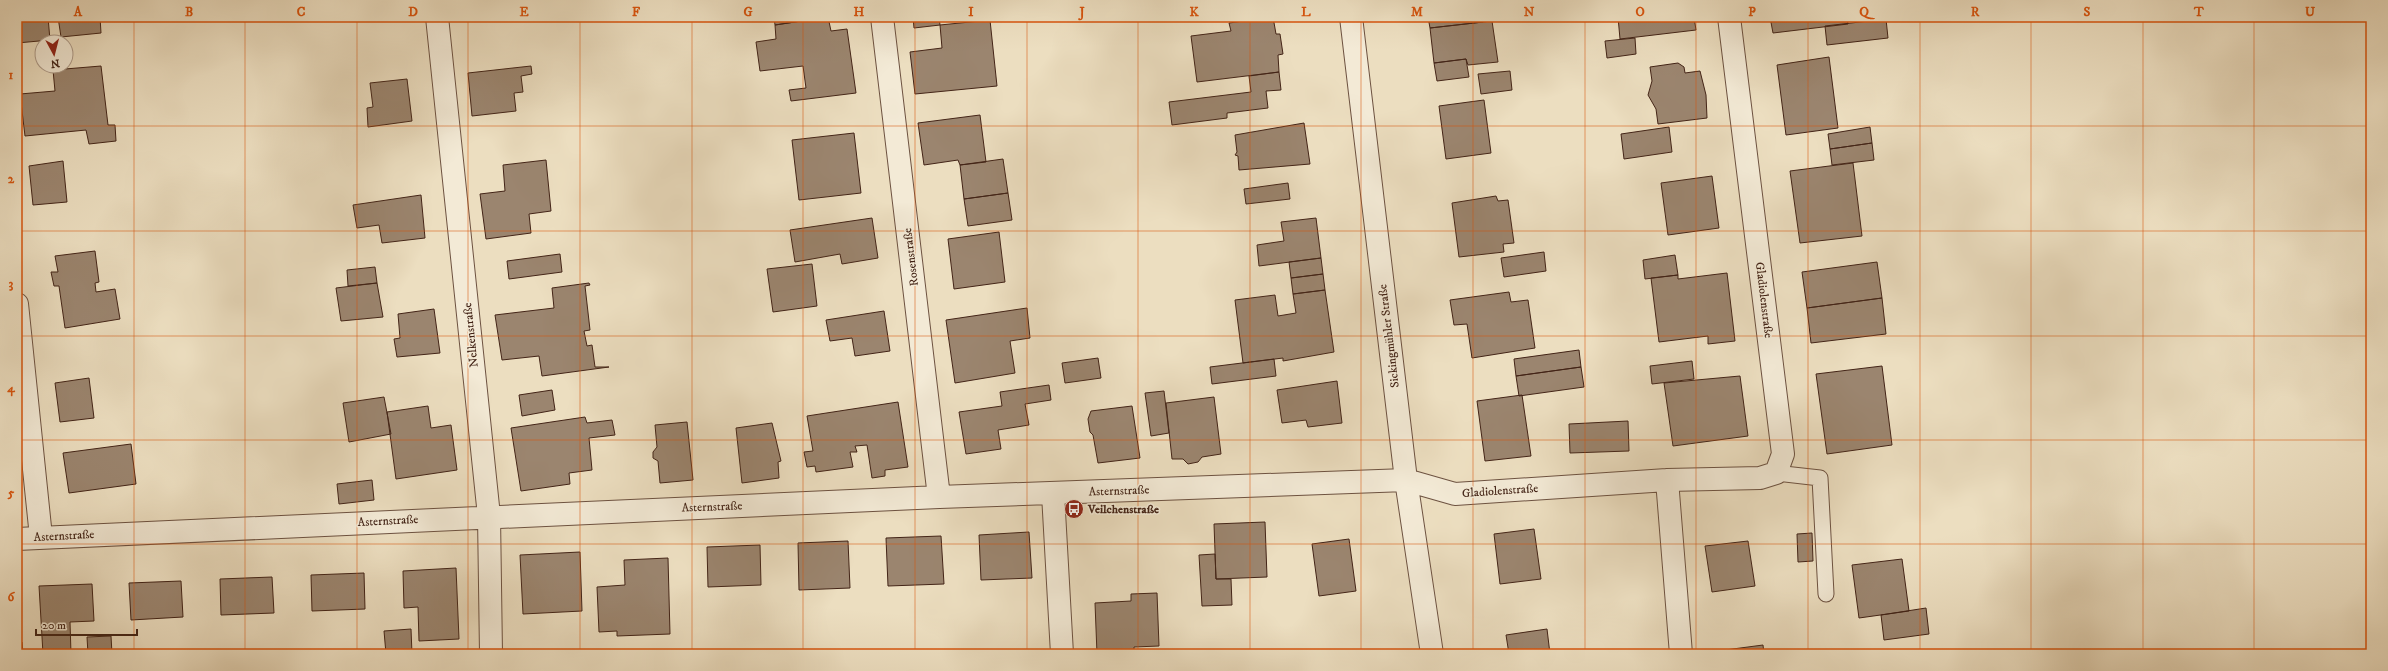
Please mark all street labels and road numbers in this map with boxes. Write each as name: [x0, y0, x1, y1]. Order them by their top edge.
street label: Rosenstraße: [900, 227, 922, 287]
street label: Gladiolenstraße: [1752, 261, 1776, 339]
street label: Sickingmühler Straße: [1375, 283, 1403, 389]
street label: Nelkenstraße: [460, 302, 482, 368]
street label: Gladiolenstraße: [1461, 481, 1539, 501]
street label: Asternstraße: [1088, 482, 1150, 500]
street label: Asternstraße: [681, 498, 743, 516]
street label: Asternstraße: [357, 512, 419, 530]
street label: Asternstraße: [33, 527, 95, 545]

